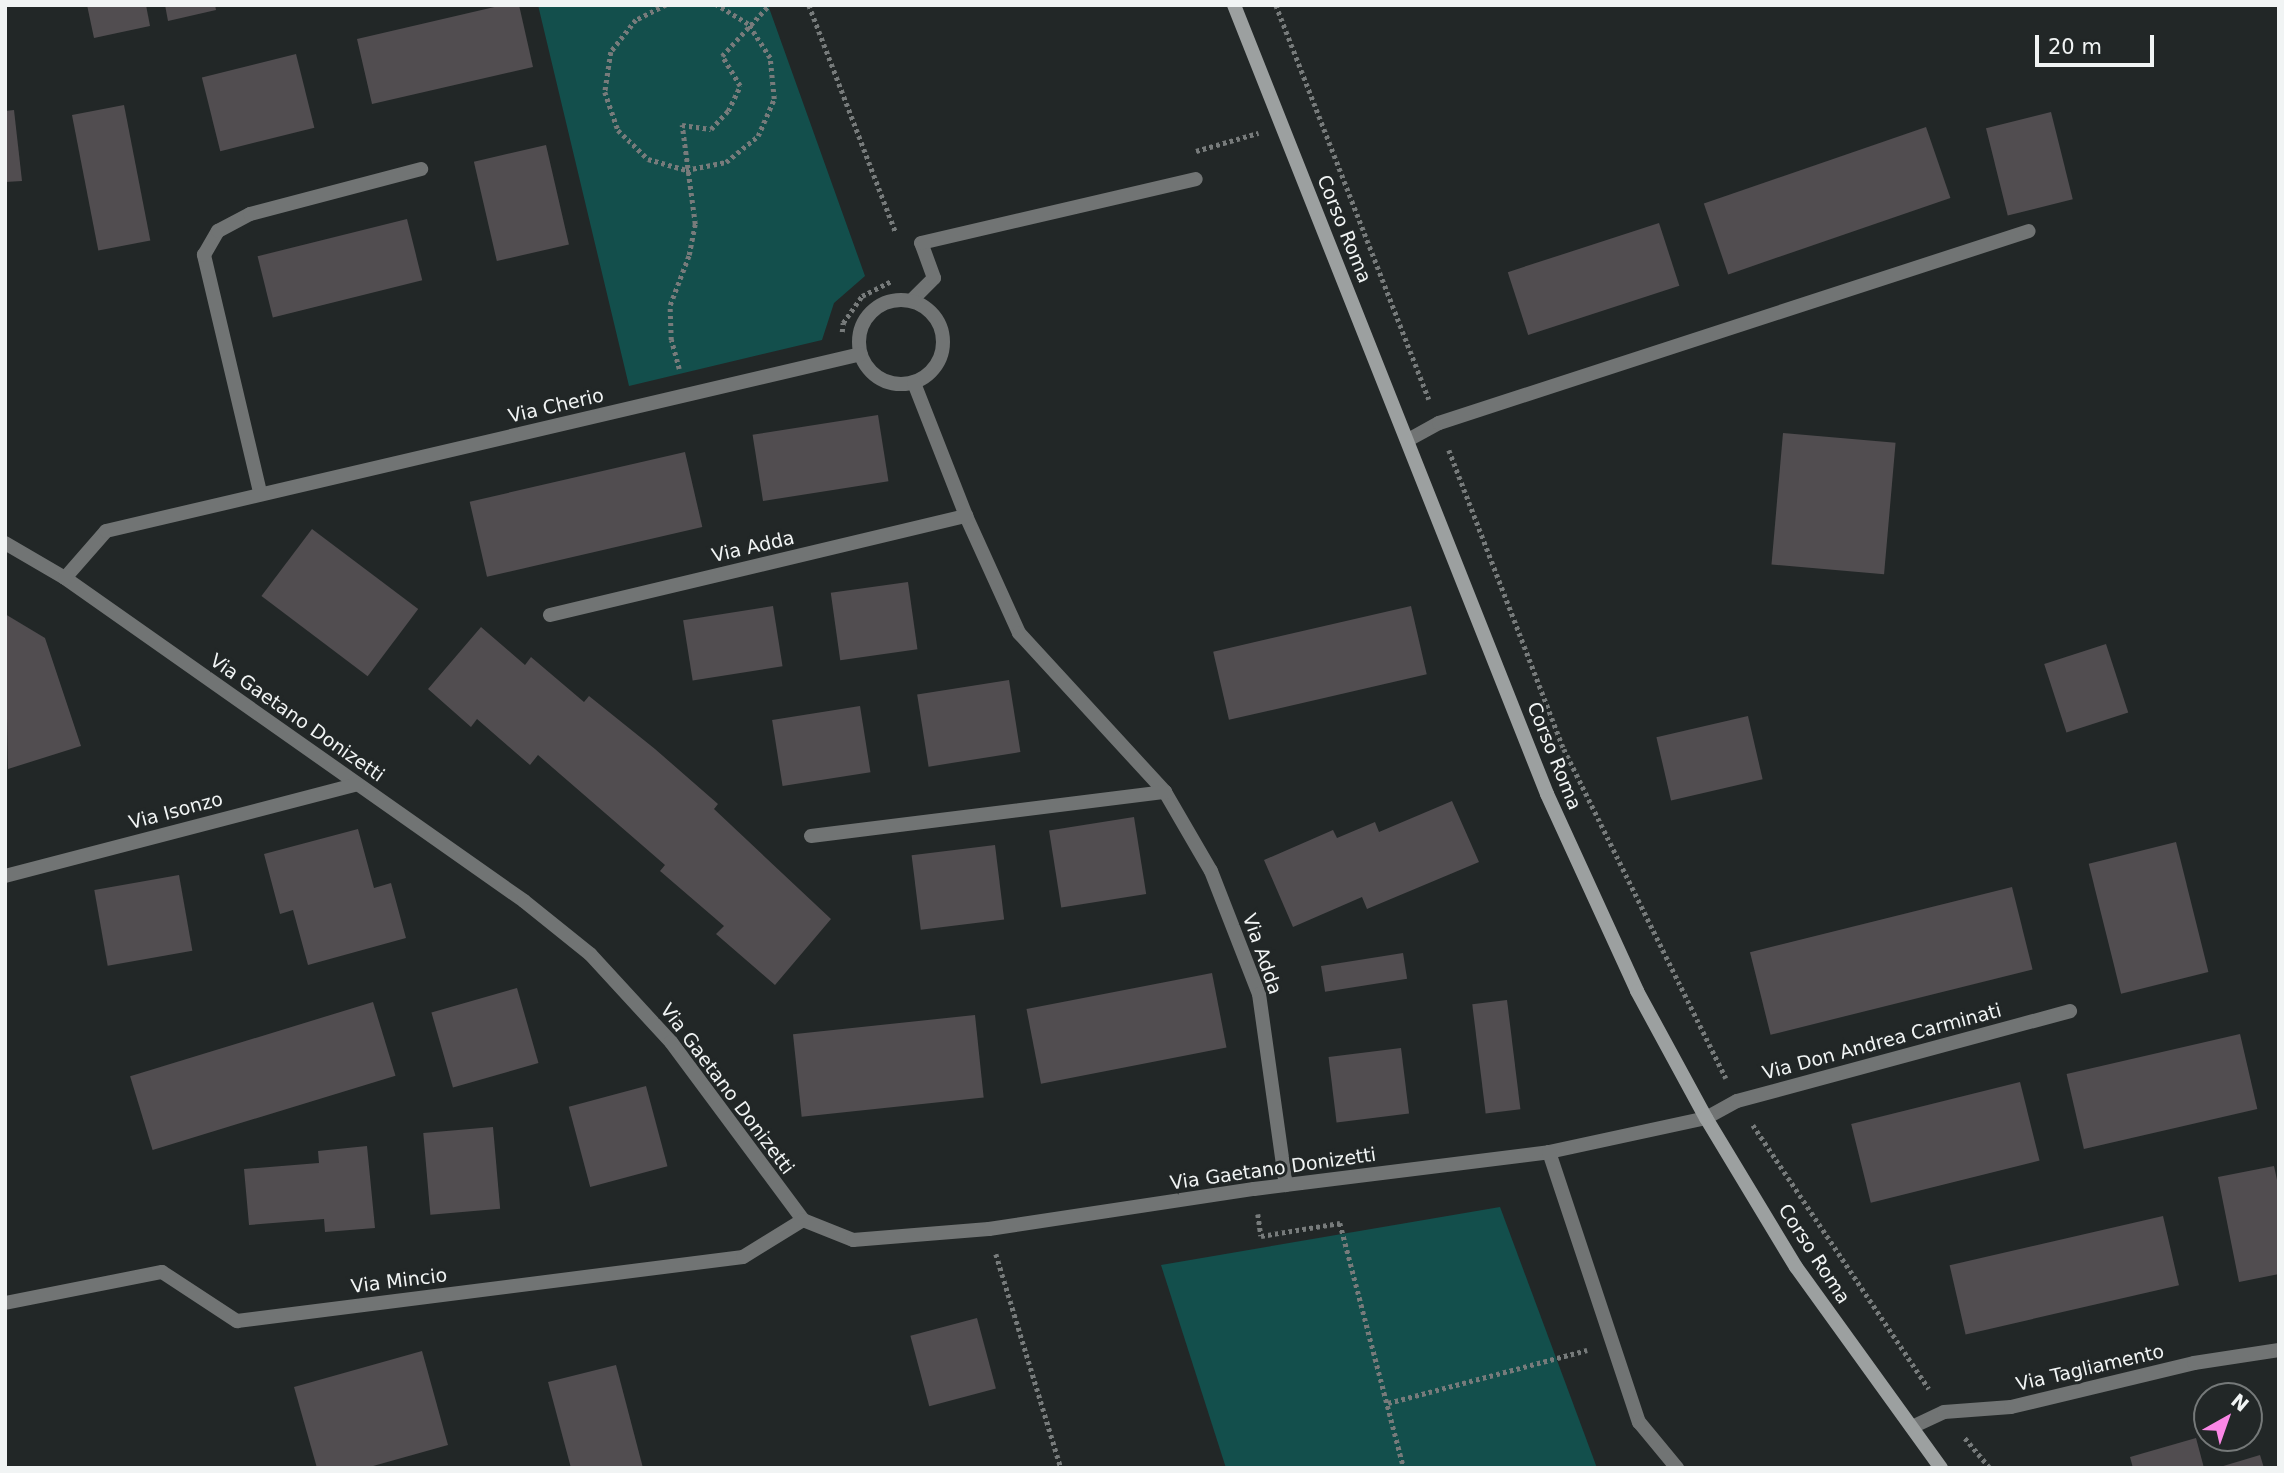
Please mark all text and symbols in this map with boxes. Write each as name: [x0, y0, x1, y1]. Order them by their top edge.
scale bar: [2039, 21, 2158, 65]
text: 20 m: [2048, 35, 2102, 59]
street label: Corso Roma: [1312, 172, 1376, 286]
street label: Via Cherio: [506, 384, 606, 428]
street label: Via Adda: [710, 526, 796, 568]
street label: Via Gaetano Donizetti: [205, 649, 389, 787]
street label: Corso Roma: [1522, 699, 1586, 813]
street label: Via Isonzo: [127, 788, 225, 834]
street label: Via Adda: [1238, 911, 1286, 997]
street label: Via Gaetano Donizetti: [655, 999, 799, 1179]
street label: Via Don Andrea Carminati: [1760, 999, 2004, 1085]
street label: Via Gaetano Donizetti: [1169, 1143, 1377, 1195]
street label: Corso Roma: [1773, 1200, 1855, 1308]
street label: Via Mincio: [350, 1264, 448, 1298]
street label: Via Tagliamento: [2014, 1340, 2166, 1396]
north arrow: [2193, 1382, 2263, 1452]
text: N: [2227, 1389, 2253, 1416]

